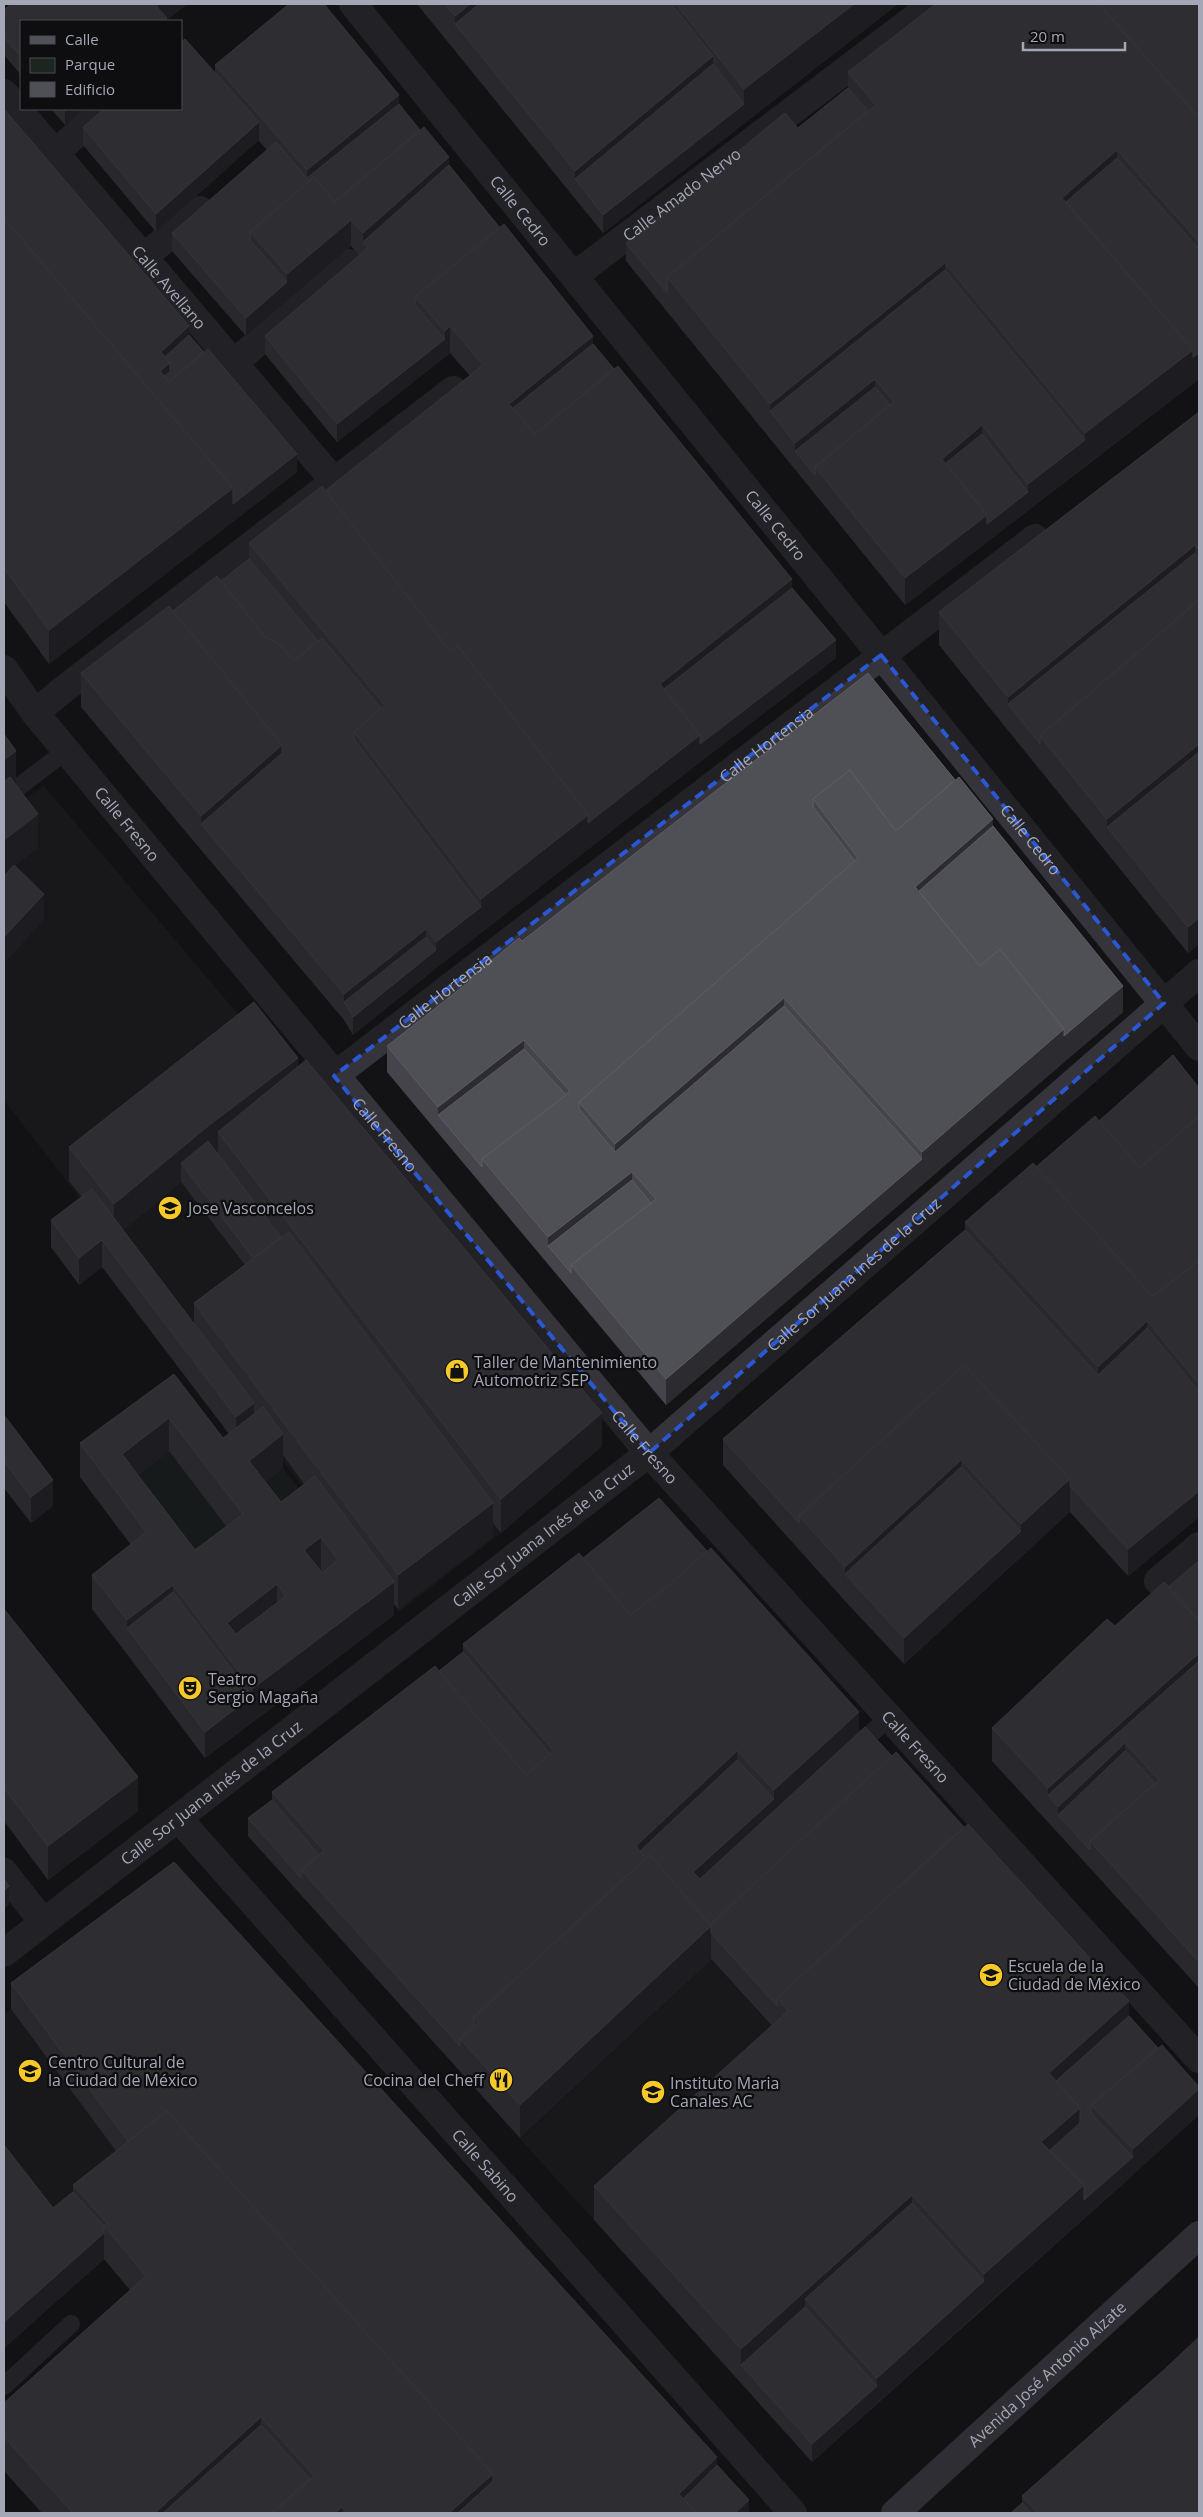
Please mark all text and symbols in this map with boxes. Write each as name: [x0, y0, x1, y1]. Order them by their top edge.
legend: [20, 20, 182, 110]
scale bar: [1023, 20, 1126, 52]
text: 20 m: [1030, 26, 1065, 46]
text: Calle: [65, 29, 99, 49]
text: Parque: [65, 54, 115, 74]
text: Edificio: [65, 79, 115, 99]
street label: Calle Amado Nervo: [618, 143, 745, 246]
street label: Calle Cedro: [485, 171, 556, 251]
street label: Calle Avellano: [127, 241, 211, 334]
street label: Calle Cedro: [740, 485, 811, 565]
street label: Calle Hortensia: [715, 701, 818, 787]
street label: Calle Fresno: [90, 782, 165, 866]
street label: Calle Cedro: [995, 800, 1066, 880]
street label: Calle Hortensia: [393, 948, 497, 1034]
street label: Calle Fresno: [347, 1093, 423, 1177]
street label: Calle Sor Juana Inés de la Cruz: [762, 1192, 946, 1356]
school or university icon: Jose Vasconcelos: [157, 1195, 183, 1221]
place label: Jose Vasconcelos: [186, 1197, 314, 1219]
place label: Taller de Mantenimiento Automotriz SEP: [474, 1351, 657, 1391]
shop icon: Taller de Mantenimiento Automotriz SEP: [444, 1358, 470, 1384]
street label: Calle Fresno: [607, 1405, 683, 1489]
street label: Calle Sor Juana Inés de la Cruz: [448, 1458, 638, 1613]
place label: Teatro Sergio Magaña: [208, 1668, 318, 1708]
theatre icon: Teatro Sergio Magaña: [177, 1675, 203, 1701]
street label: Calle Fresno: [877, 1706, 954, 1788]
street label: Calle Sor Juana Inés de la Cruz: [116, 1715, 306, 1870]
place label: Escuela de la Ciudad de México: [1008, 1955, 1141, 1995]
school or university icon: Escuela de la Ciudad de México: [978, 1962, 1004, 1988]
place label: Centro Cultural de la Ciudad de México: [48, 2051, 198, 2091]
school or university icon: Centro Cultural de la Ciudad de México: [17, 2058, 43, 2084]
restaurant icon: Cocina del Cheff: [488, 2067, 514, 2093]
place label: Cocina del Cheff: [363, 2069, 485, 2091]
place label: Instituto Maria Canales AC: [670, 2072, 779, 2112]
school or university icon: Instituto Maria Canales AC: [640, 2079, 666, 2105]
street label: Calle Sabino: [447, 2124, 524, 2207]
street label: Avenida José Antonio Alzate: [963, 2296, 1131, 2452]

